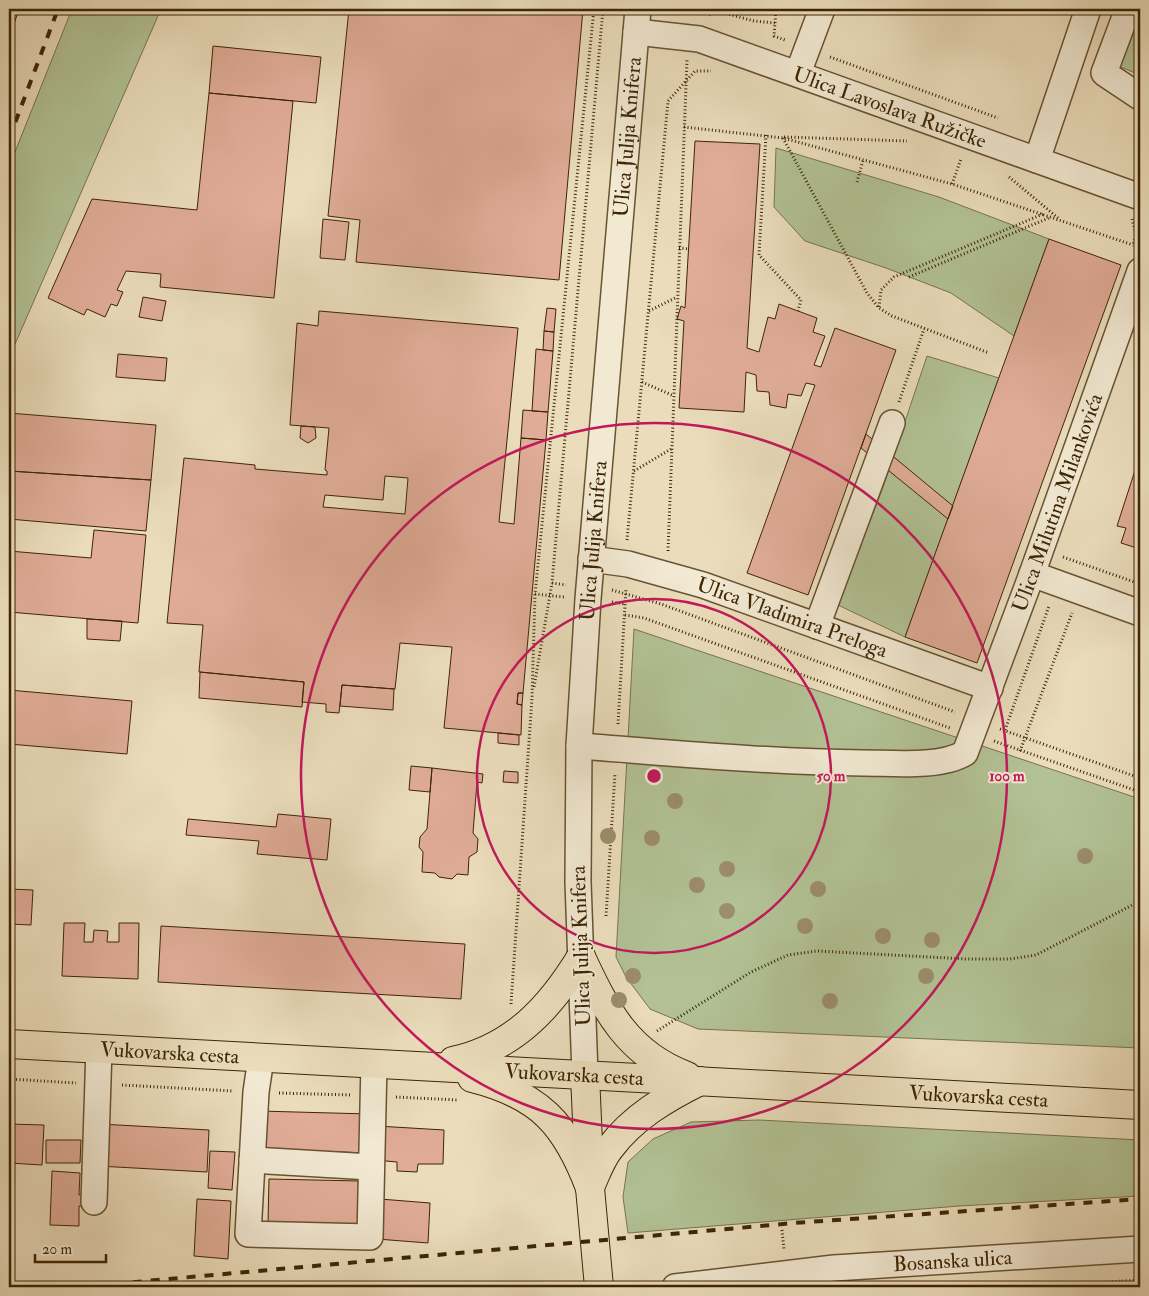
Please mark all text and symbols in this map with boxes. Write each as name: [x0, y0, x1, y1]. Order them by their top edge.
street label: Ulica Julija Knifera: [607, 55, 647, 218]
street label: Ulica Lavoslava Ružičke: [789, 60, 990, 154]
street label: Ulica Milutina Milankovića: [1006, 389, 1109, 616]
street label: Ulica Julija Knifera: [573, 459, 613, 622]
street label: Ulica Vladimira Preloga: [693, 570, 892, 664]
centre of rings: [645, 767, 663, 785]
text: 50 m: [817, 767, 846, 786]
text: 100 m: [989, 767, 1025, 786]
street label: Ulica Julija Knifera: [565, 865, 597, 1027]
street label: Vukovarska cesta: [99, 1035, 240, 1070]
street label: Vukovarska cesta: [504, 1057, 645, 1092]
street label: Vukovarska cesta: [908, 1079, 1049, 1114]
scale bar: [35, 1231, 106, 1263]
text: 20 m: [42, 1240, 72, 1259]
street label: Bosanska ulica: [892, 1243, 1014, 1278]

